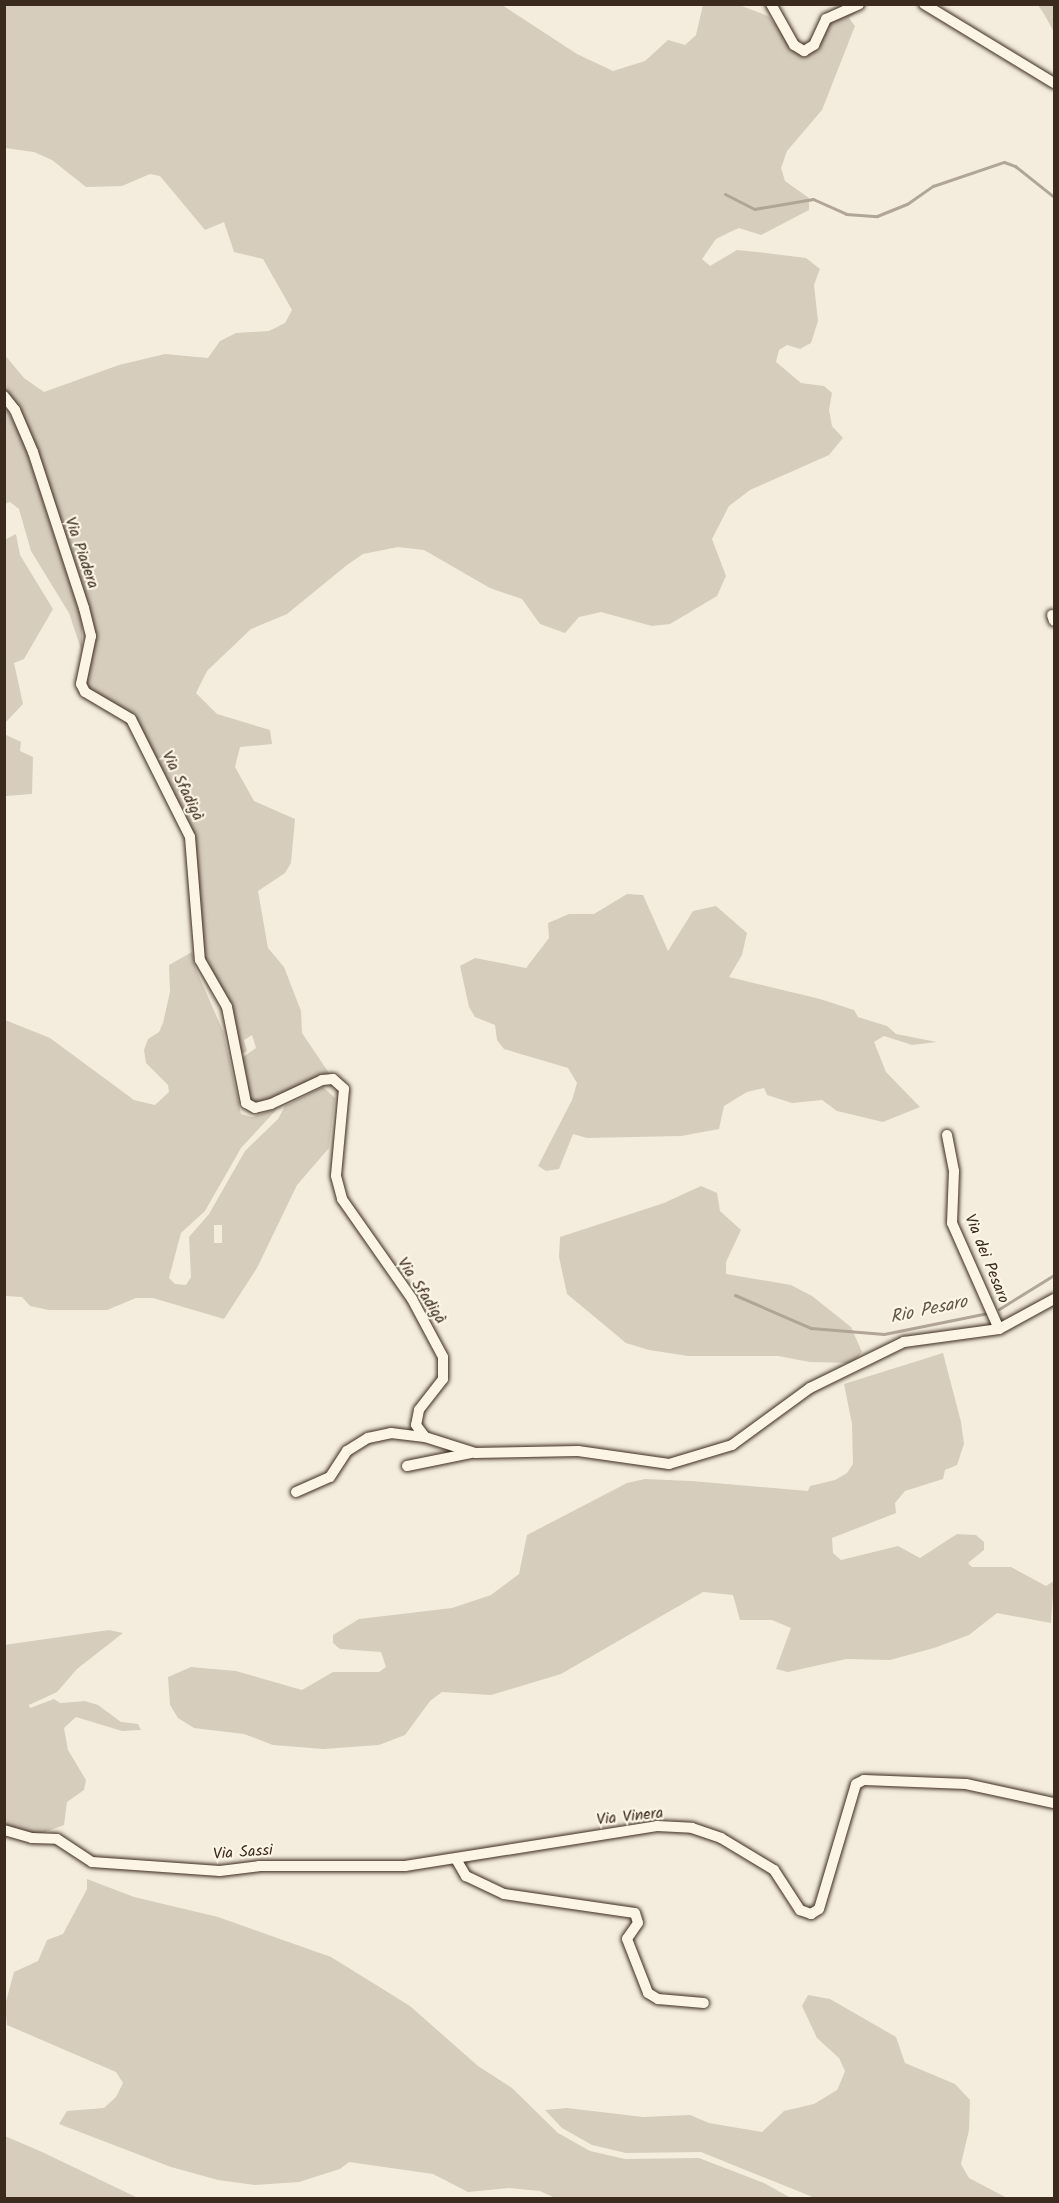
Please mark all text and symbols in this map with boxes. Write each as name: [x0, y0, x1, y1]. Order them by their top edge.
street label: Via Piadera: [60, 515, 102, 591]
street label: Via Sfadigà: [157, 748, 207, 824]
street label: Via dei Pesaro: [959, 1212, 1013, 1306]
street label: Via Sfadigà: [392, 1254, 450, 1328]
water label: Rio Pesaro: [888, 1292, 970, 1330]
street label: Via Vinera: [596, 1804, 664, 1830]
street label: Via Sassi: [213, 1841, 273, 1865]

